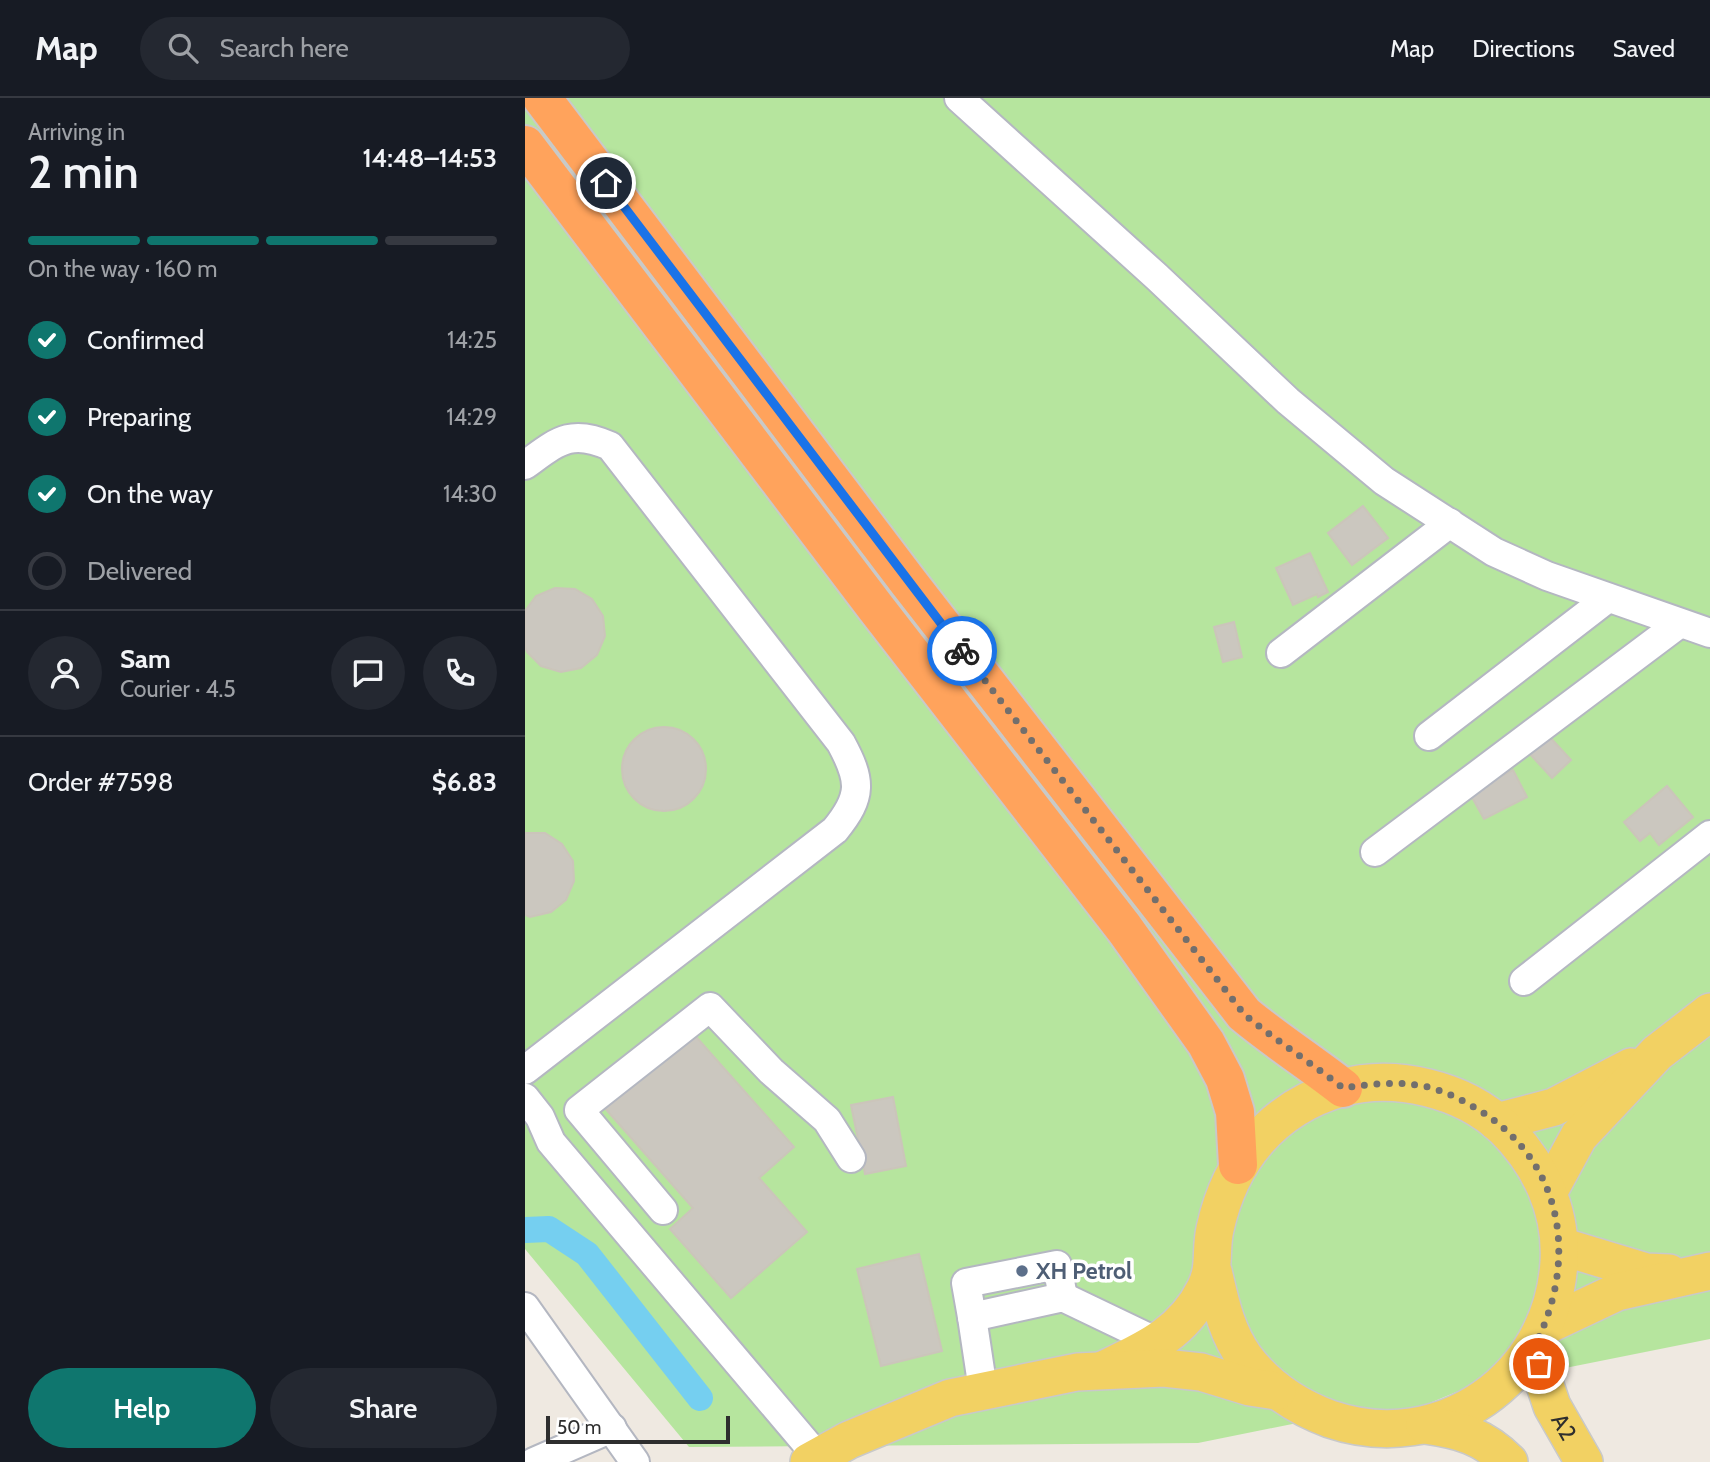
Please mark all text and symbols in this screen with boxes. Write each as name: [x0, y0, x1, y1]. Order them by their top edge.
search box: [140, 17, 630, 80]
text: Map: [35, 28, 98, 68]
icon: search: [164, 29, 202, 67]
text: Search here: [220, 32, 349, 64]
text: Map: [1390, 34, 1434, 63]
text: Directions: [1472, 34, 1575, 63]
text: Saved: [1613, 34, 1675, 63]
text: Arriving in: [28, 118, 125, 146]
text: 14:48–14:53: [362, 142, 497, 174]
text: 2 min: [28, 144, 139, 200]
pin: [576, 153, 636, 213]
icon: home: [587, 164, 625, 202]
text: On the way · 160 m: [28, 255, 217, 283]
icon: check: [28, 321, 66, 359]
text: Confirmed: [87, 324, 204, 356]
text: 14:25: [447, 326, 497, 354]
icon: check: [28, 398, 66, 436]
text: Preparing: [87, 401, 191, 433]
text: 14:29: [446, 403, 497, 431]
icon: check: [28, 475, 66, 513]
text: On the way: [87, 478, 213, 510]
text: 14:30: [443, 480, 497, 508]
text: Delivered: [87, 555, 192, 587]
courier: [927, 616, 997, 686]
icon: bike: [943, 632, 981, 670]
button: person: [28, 636, 102, 710]
button: chat: [331, 636, 405, 710]
button: phone: [423, 636, 497, 710]
text: Sam: [120, 643, 171, 675]
text: Courier · 4.5: [120, 675, 236, 703]
text: Order #7598: [28, 766, 174, 798]
text: $6.83: [432, 766, 497, 798]
place label: XH Petrol: [1035, 1257, 1132, 1285]
marker: XH Petrol: [1014, 1263, 1030, 1279]
pin: [1509, 1334, 1569, 1394]
icon: bag: [1520, 1345, 1558, 1383]
button: Help: [28, 1368, 256, 1448]
button: Share: [270, 1368, 497, 1448]
street label: A2: [1545, 1408, 1583, 1445]
scale bar: [546, 1413, 730, 1445]
text: 50 m: [557, 1416, 601, 1439]

